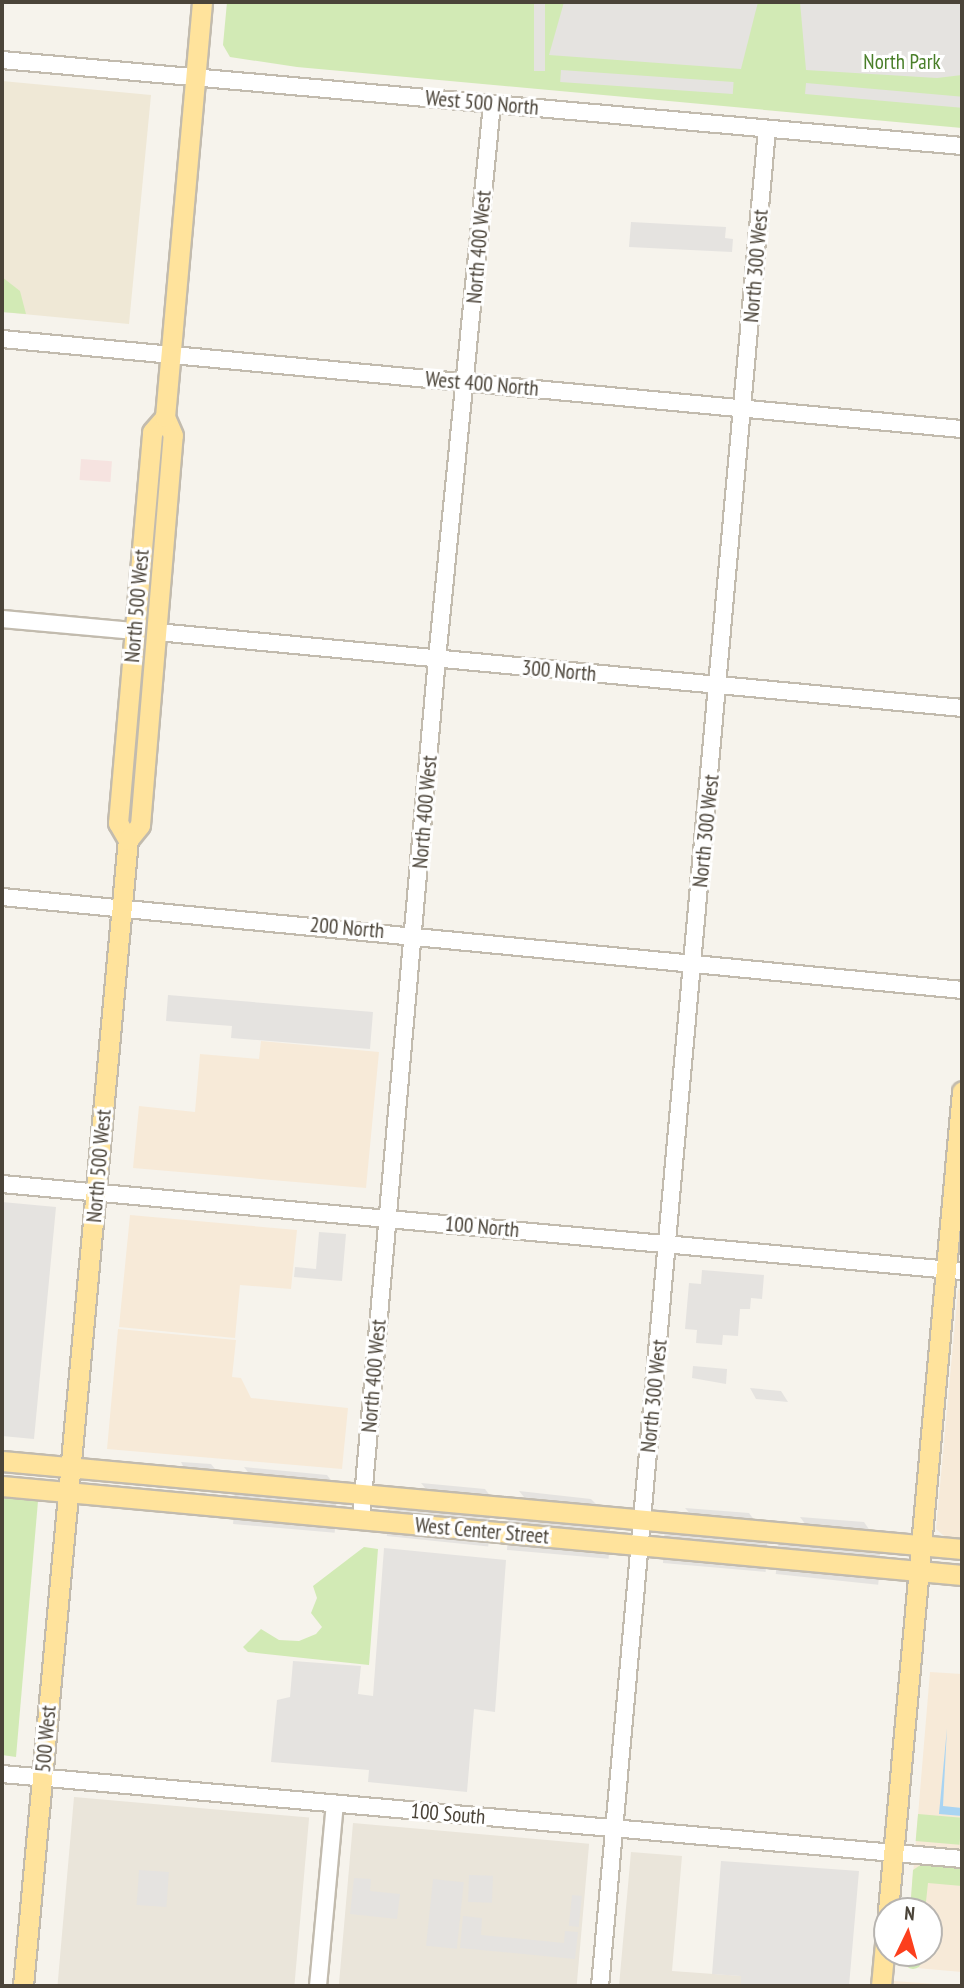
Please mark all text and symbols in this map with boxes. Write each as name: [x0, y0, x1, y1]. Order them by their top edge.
park label: North Park: [863, 49, 941, 75]
street label: West 500 North: [424, 85, 540, 121]
street label: North 400 West: [461, 189, 497, 305]
street label: North 300 West: [738, 208, 774, 324]
street label: West 400 North: [424, 366, 540, 402]
street label: North 500 West: [119, 548, 155, 664]
street label: 300 North: [521, 655, 597, 687]
street label: North 400 West: [407, 754, 443, 870]
street label: North 300 West: [688, 773, 724, 889]
street label: 200 North: [309, 912, 385, 944]
street label: North 500 West: [81, 1108, 117, 1224]
street label: 100 North: [444, 1211, 520, 1243]
street label: North 400 West: [356, 1318, 392, 1434]
street label: North 300 West: [636, 1338, 672, 1454]
street label: West Center Street: [414, 1513, 550, 1549]
street label: 500 West: [30, 1704, 62, 1774]
street label: 100 South: [410, 1798, 486, 1830]
north arrow: [873, 1897, 943, 1967]
text: N: [903, 1901, 916, 1925]

